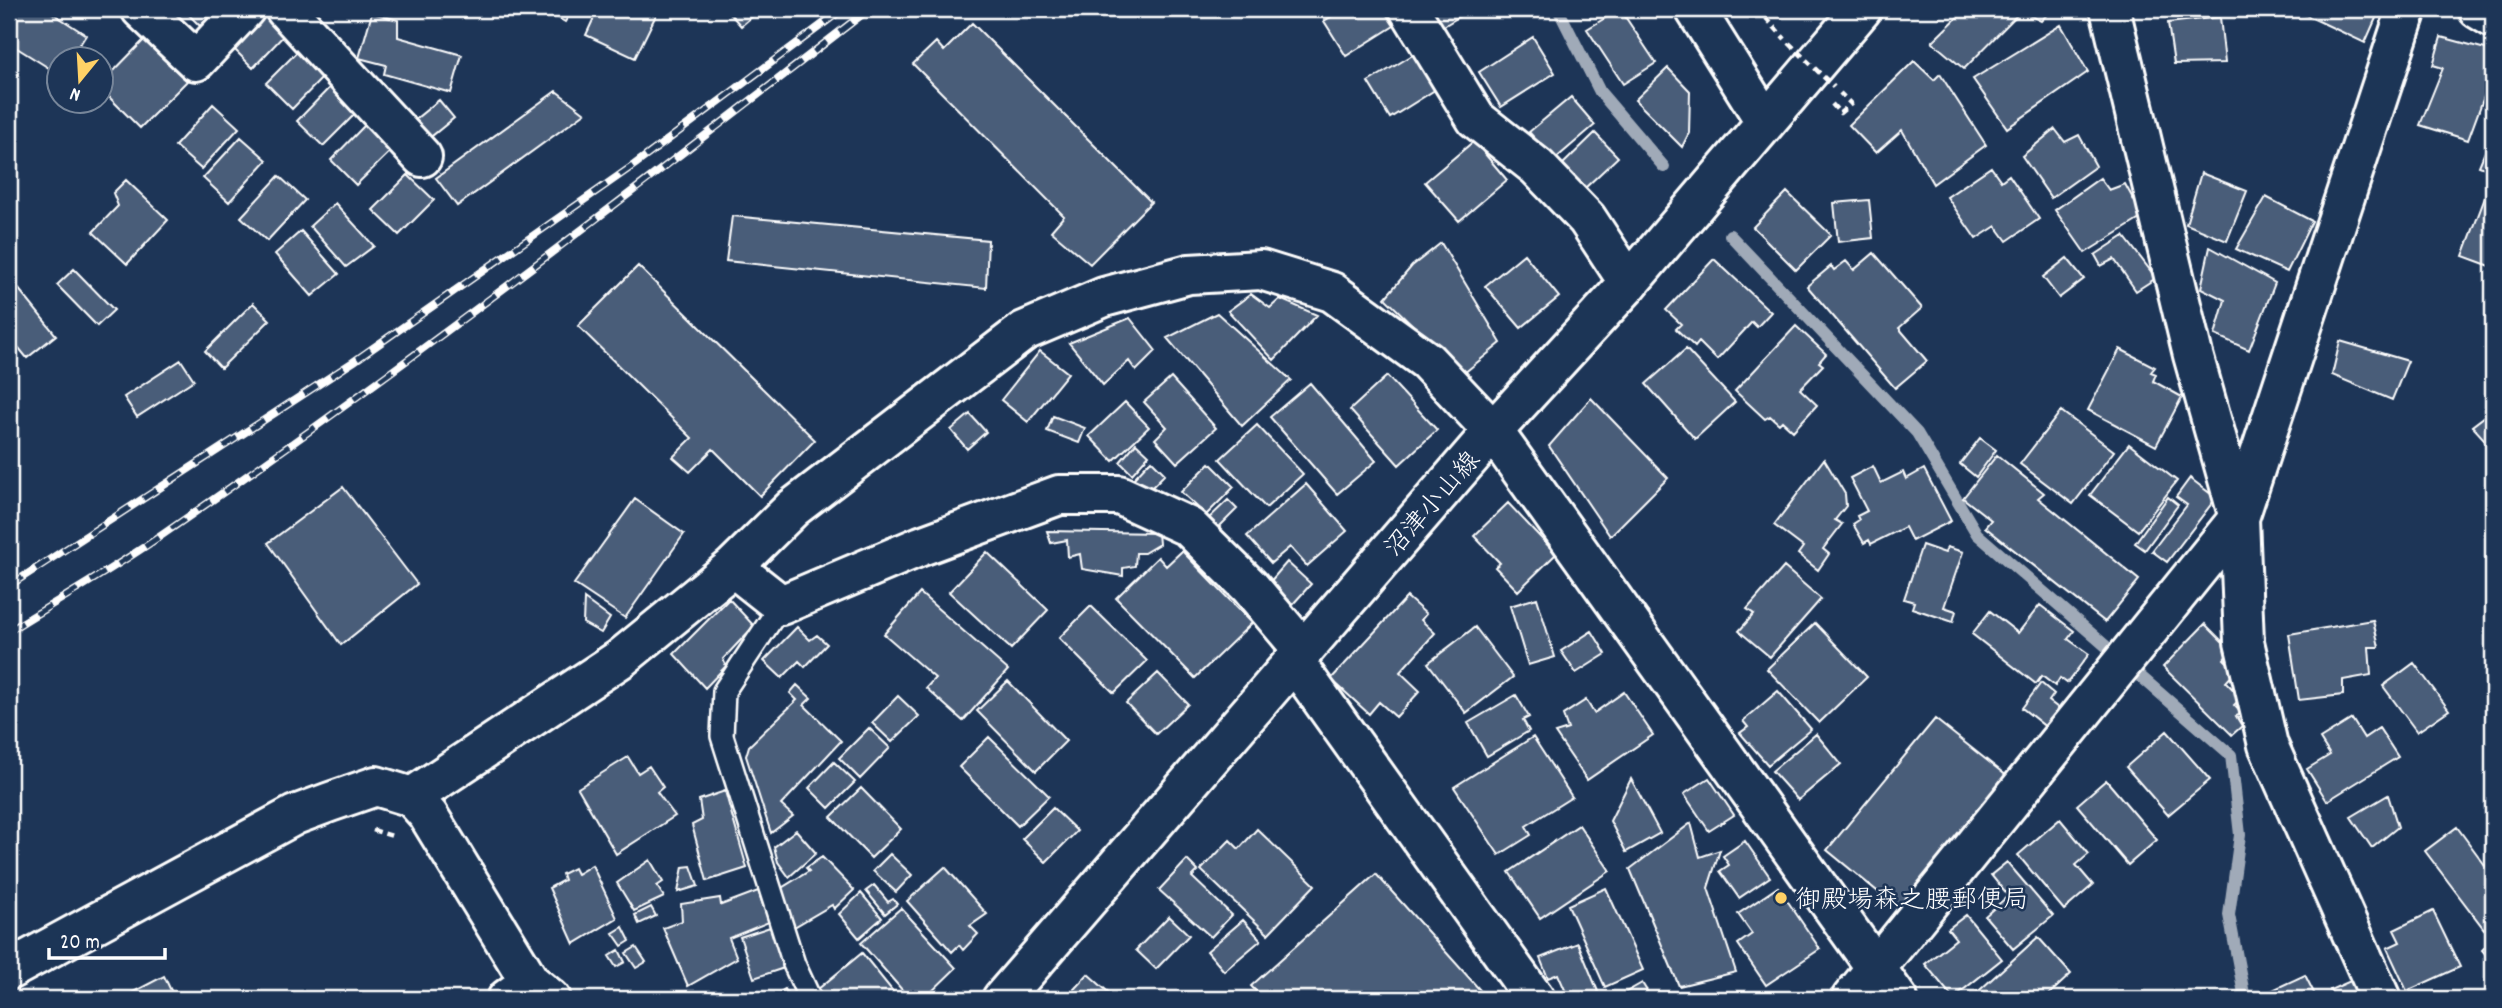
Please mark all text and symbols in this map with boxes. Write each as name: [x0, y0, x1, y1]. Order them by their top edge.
north arrow: [46, 46, 116, 116]
text: N: [67, 79, 84, 107]
street label: 沼津小山線: [1377, 444, 1490, 566]
place label: 御殿場森之腰郵便局: [1795, 883, 2029, 920]
marker: 御殿場森之腰郵便局: [1773, 890, 1789, 906]
scale bar: [49, 917, 164, 961]
text: 20 m: [60, 929, 100, 959]

